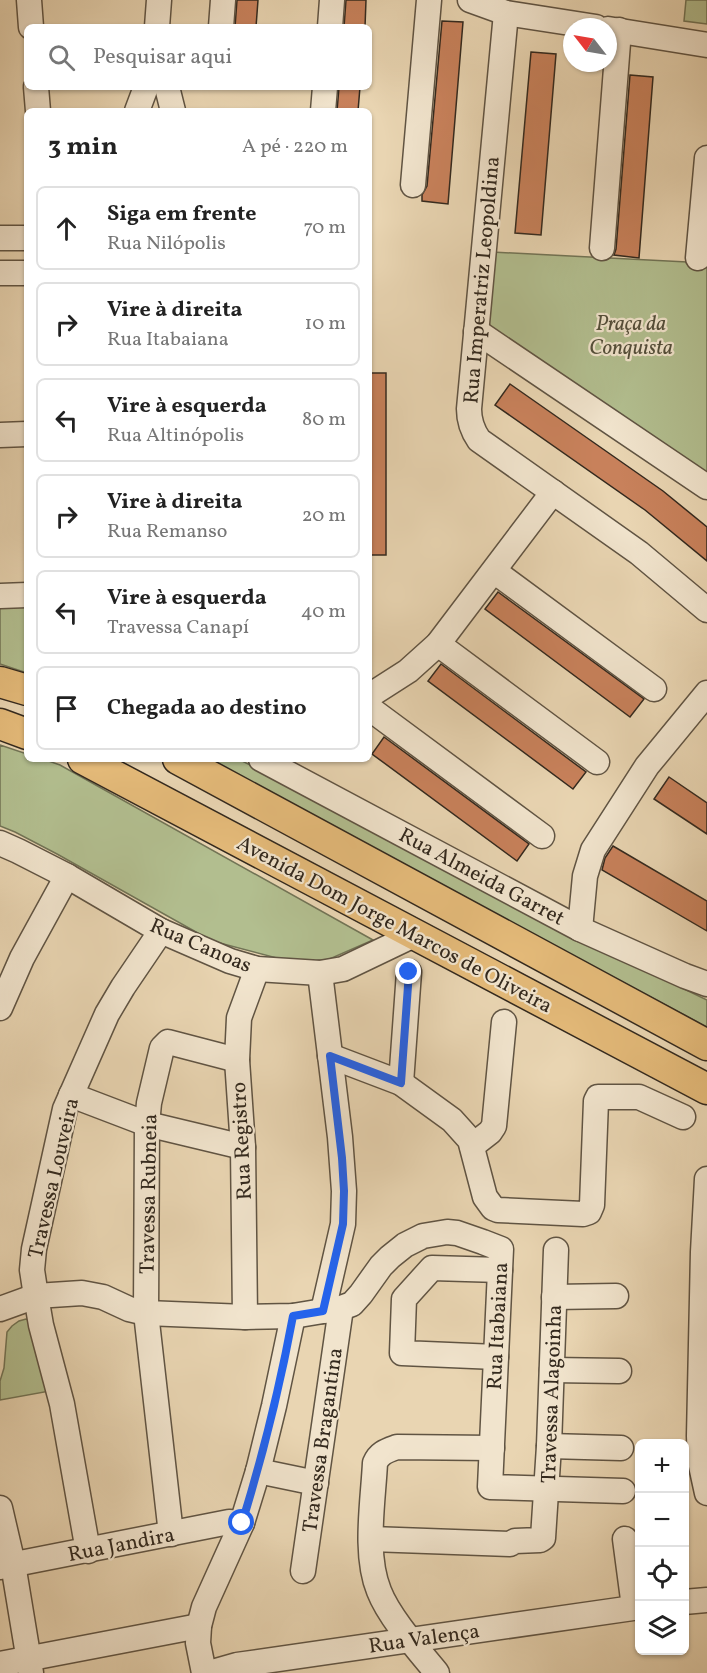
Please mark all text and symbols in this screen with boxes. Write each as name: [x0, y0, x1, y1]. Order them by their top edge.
north arrow: [563, 18, 617, 72]
search box: [24, 24, 372, 90]
icon: search: [45, 41, 78, 74]
text: Pesquisar aqui: [93, 42, 232, 73]
text: 3 min: [48, 129, 118, 165]
text: A pé · 220 m: [242, 133, 348, 161]
street label: Rua Imperatriz Leopoldina: [457, 155, 508, 405]
text: Siga em frente: [107, 199, 257, 230]
icon: ahead: [50, 212, 83, 245]
text: 70 m: [303, 214, 346, 242]
text: Rua Nilópolis: [107, 230, 226, 258]
text: Vire à direita: [107, 295, 243, 326]
icon: right: [50, 308, 83, 341]
text: 10 m: [305, 310, 346, 338]
park label: Praça da Conquista: [589, 310, 673, 363]
text: Rua Itabaiana: [107, 326, 229, 354]
text: Vire à esquerda: [107, 391, 267, 422]
icon: left: [50, 404, 83, 437]
text: 80 m: [302, 406, 346, 434]
text: Rua Altinópolis: [107, 422, 244, 450]
text: Vire à direita: [107, 487, 243, 518]
icon: right: [50, 500, 83, 533]
text: 20 m: [302, 502, 346, 530]
text: Rua Remanso: [107, 518, 227, 546]
text: Vire à esquerda: [107, 583, 267, 614]
icon: left: [50, 596, 83, 629]
text: 40 m: [301, 598, 346, 626]
text: Travessa Canapí: [107, 614, 249, 642]
icon: arrive: [50, 692, 83, 725]
text: Chegada ao destino: [107, 693, 307, 724]
street label: Rua Almeida Garret: [393, 821, 569, 933]
street label: Avenida Dom Jorge Marcos de Oliveira: [231, 829, 557, 1021]
street label: Rua Canoas: [145, 912, 256, 981]
route end: [395, 958, 421, 984]
street label: Rua Registro: [225, 1081, 260, 1201]
street label: Travessa Louveira: [22, 1095, 87, 1262]
street label: Travessa Rubneia: [134, 1114, 165, 1275]
street label: Rua Itabaiana: [481, 1261, 516, 1391]
street label: Travessa Alagoinha: [535, 1304, 570, 1484]
street label: Travessa Bragantina: [296, 1346, 351, 1534]
map controls: [635, 1439, 689, 1655]
button: +: [635, 1439, 689, 1493]
button: −: [635, 1493, 689, 1547]
route start: [228, 1509, 254, 1535]
street label: Rua Jandira: [65, 1521, 177, 1570]
button: locate: [635, 1547, 689, 1601]
button: layers: [635, 1601, 689, 1655]
street label: Rua Valença: [367, 1617, 482, 1662]

